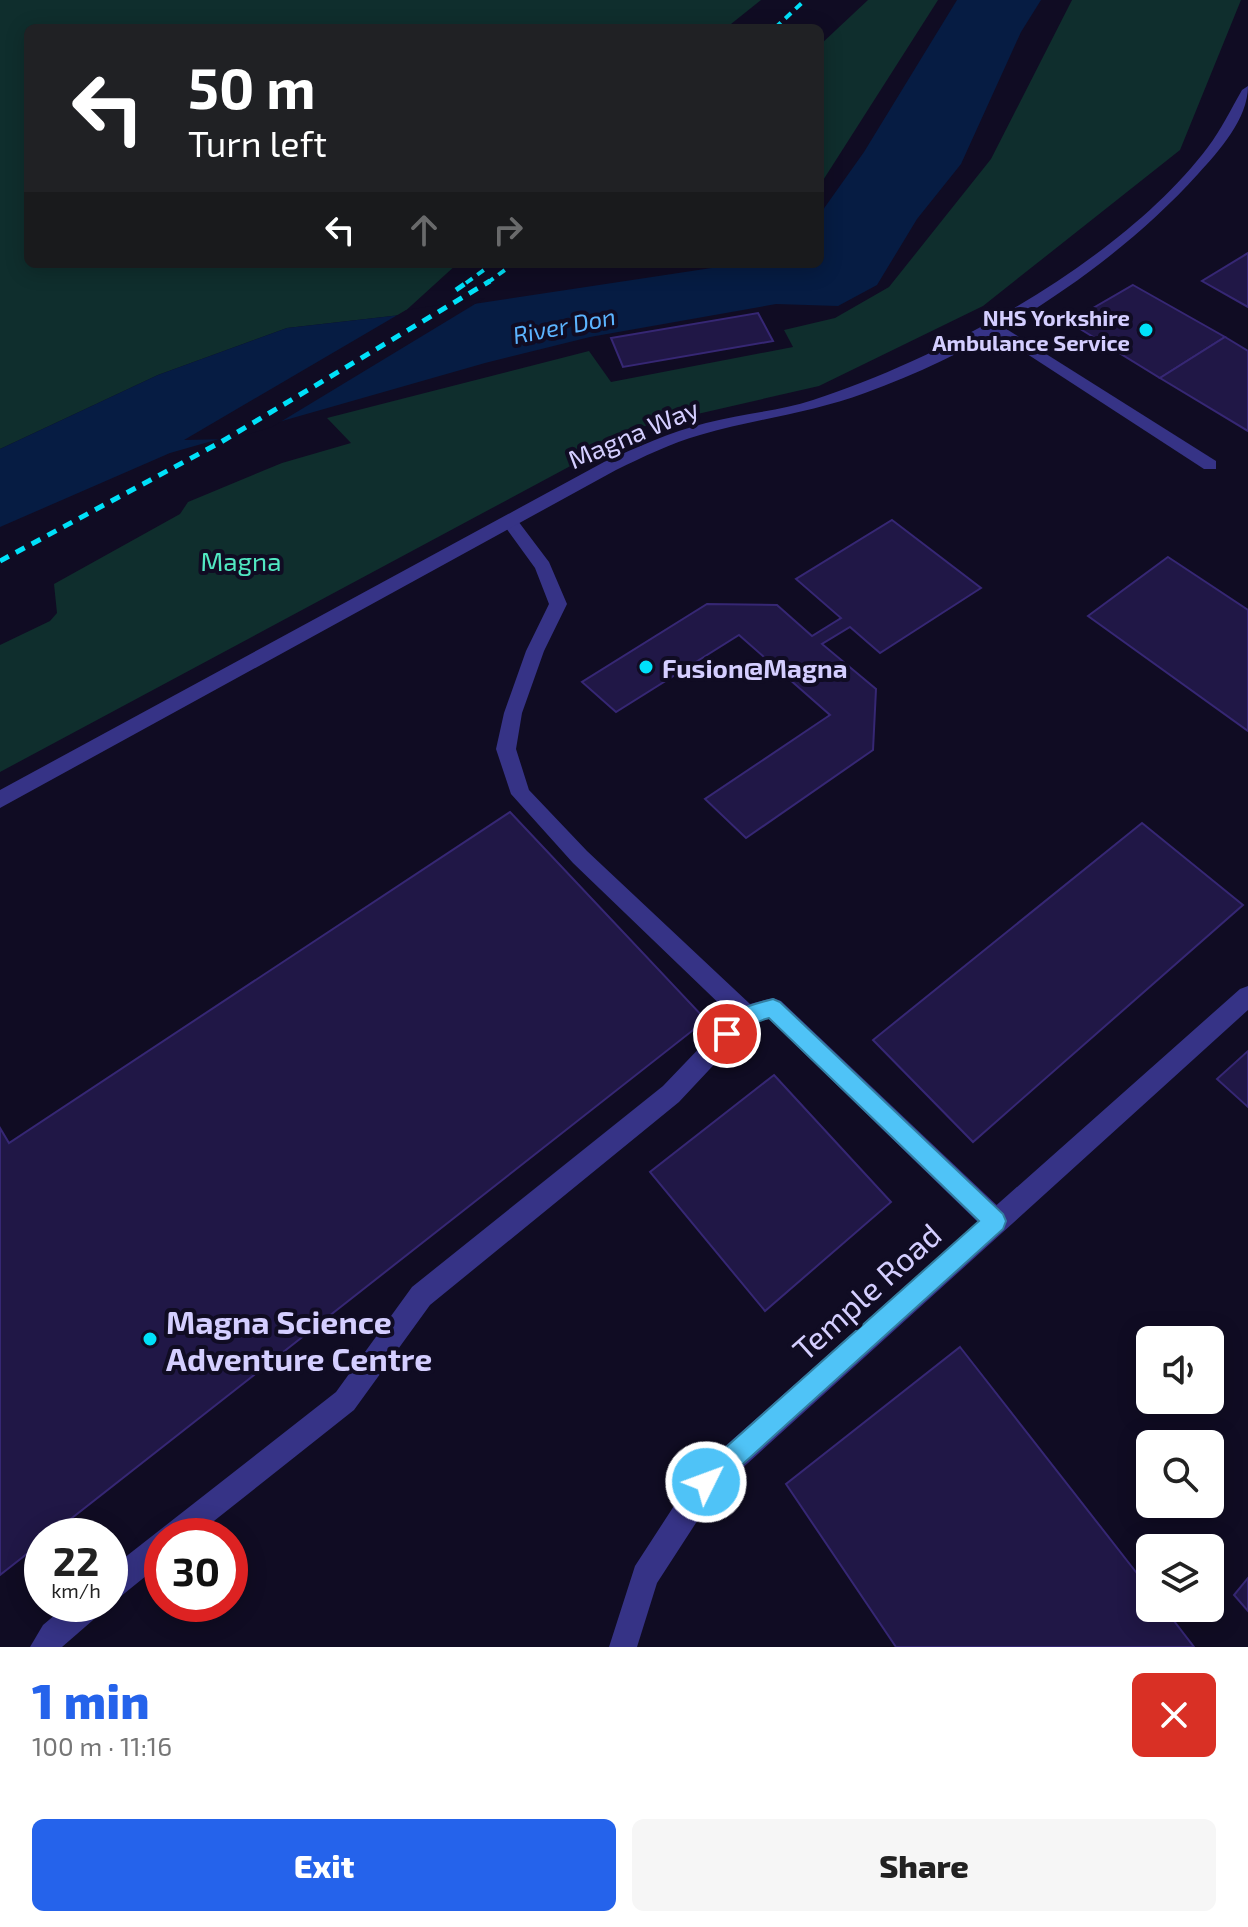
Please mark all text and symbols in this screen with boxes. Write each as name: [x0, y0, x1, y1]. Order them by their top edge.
text: 50 m: [188, 53, 316, 120]
icon: left: [56, 56, 160, 160]
text: Turn left: [188, 121, 327, 164]
icon: left: [318, 208, 362, 252]
icon: ahead: [402, 208, 446, 252]
icon: right: [486, 208, 530, 252]
water label: River Don: [510, 301, 618, 349]
place label: NHS Yorkshire Ambulance Service: [932, 304, 1130, 355]
marker: NHS Yorkshire Ambulance Service: [1137, 321, 1155, 339]
street label: Magna Way: [563, 392, 703, 474]
park label: Magna: [201, 545, 281, 576]
place label: Fusion@Magna: [662, 652, 847, 683]
marker: Fusion@Magna: [637, 658, 655, 676]
pin: [693, 1000, 761, 1068]
icon: arrive: [705, 1012, 749, 1056]
street label: Temple Road: [784, 1215, 948, 1367]
place label: Magna Science Adventure Centre: [166, 1302, 432, 1377]
map controls: [1136, 1326, 1224, 1622]
button: sound: [1136, 1326, 1224, 1414]
marker: Magna Science Adventure Centre: [141, 1330, 159, 1348]
button: search: [1136, 1430, 1224, 1518]
position arrow: [664, 1440, 748, 1524]
speed limit sign: 30: [144, 1518, 248, 1622]
button: layers: [1136, 1534, 1224, 1622]
text: 22: [53, 1536, 99, 1584]
text: km/h: [51, 1578, 101, 1602]
text: 1 min: [32, 1671, 150, 1729]
button: close: [1132, 1673, 1216, 1757]
text: 100 m · 11:16: [32, 1730, 172, 1761]
button: Exit: [32, 1819, 616, 1911]
button: Share: [632, 1819, 1216, 1911]

